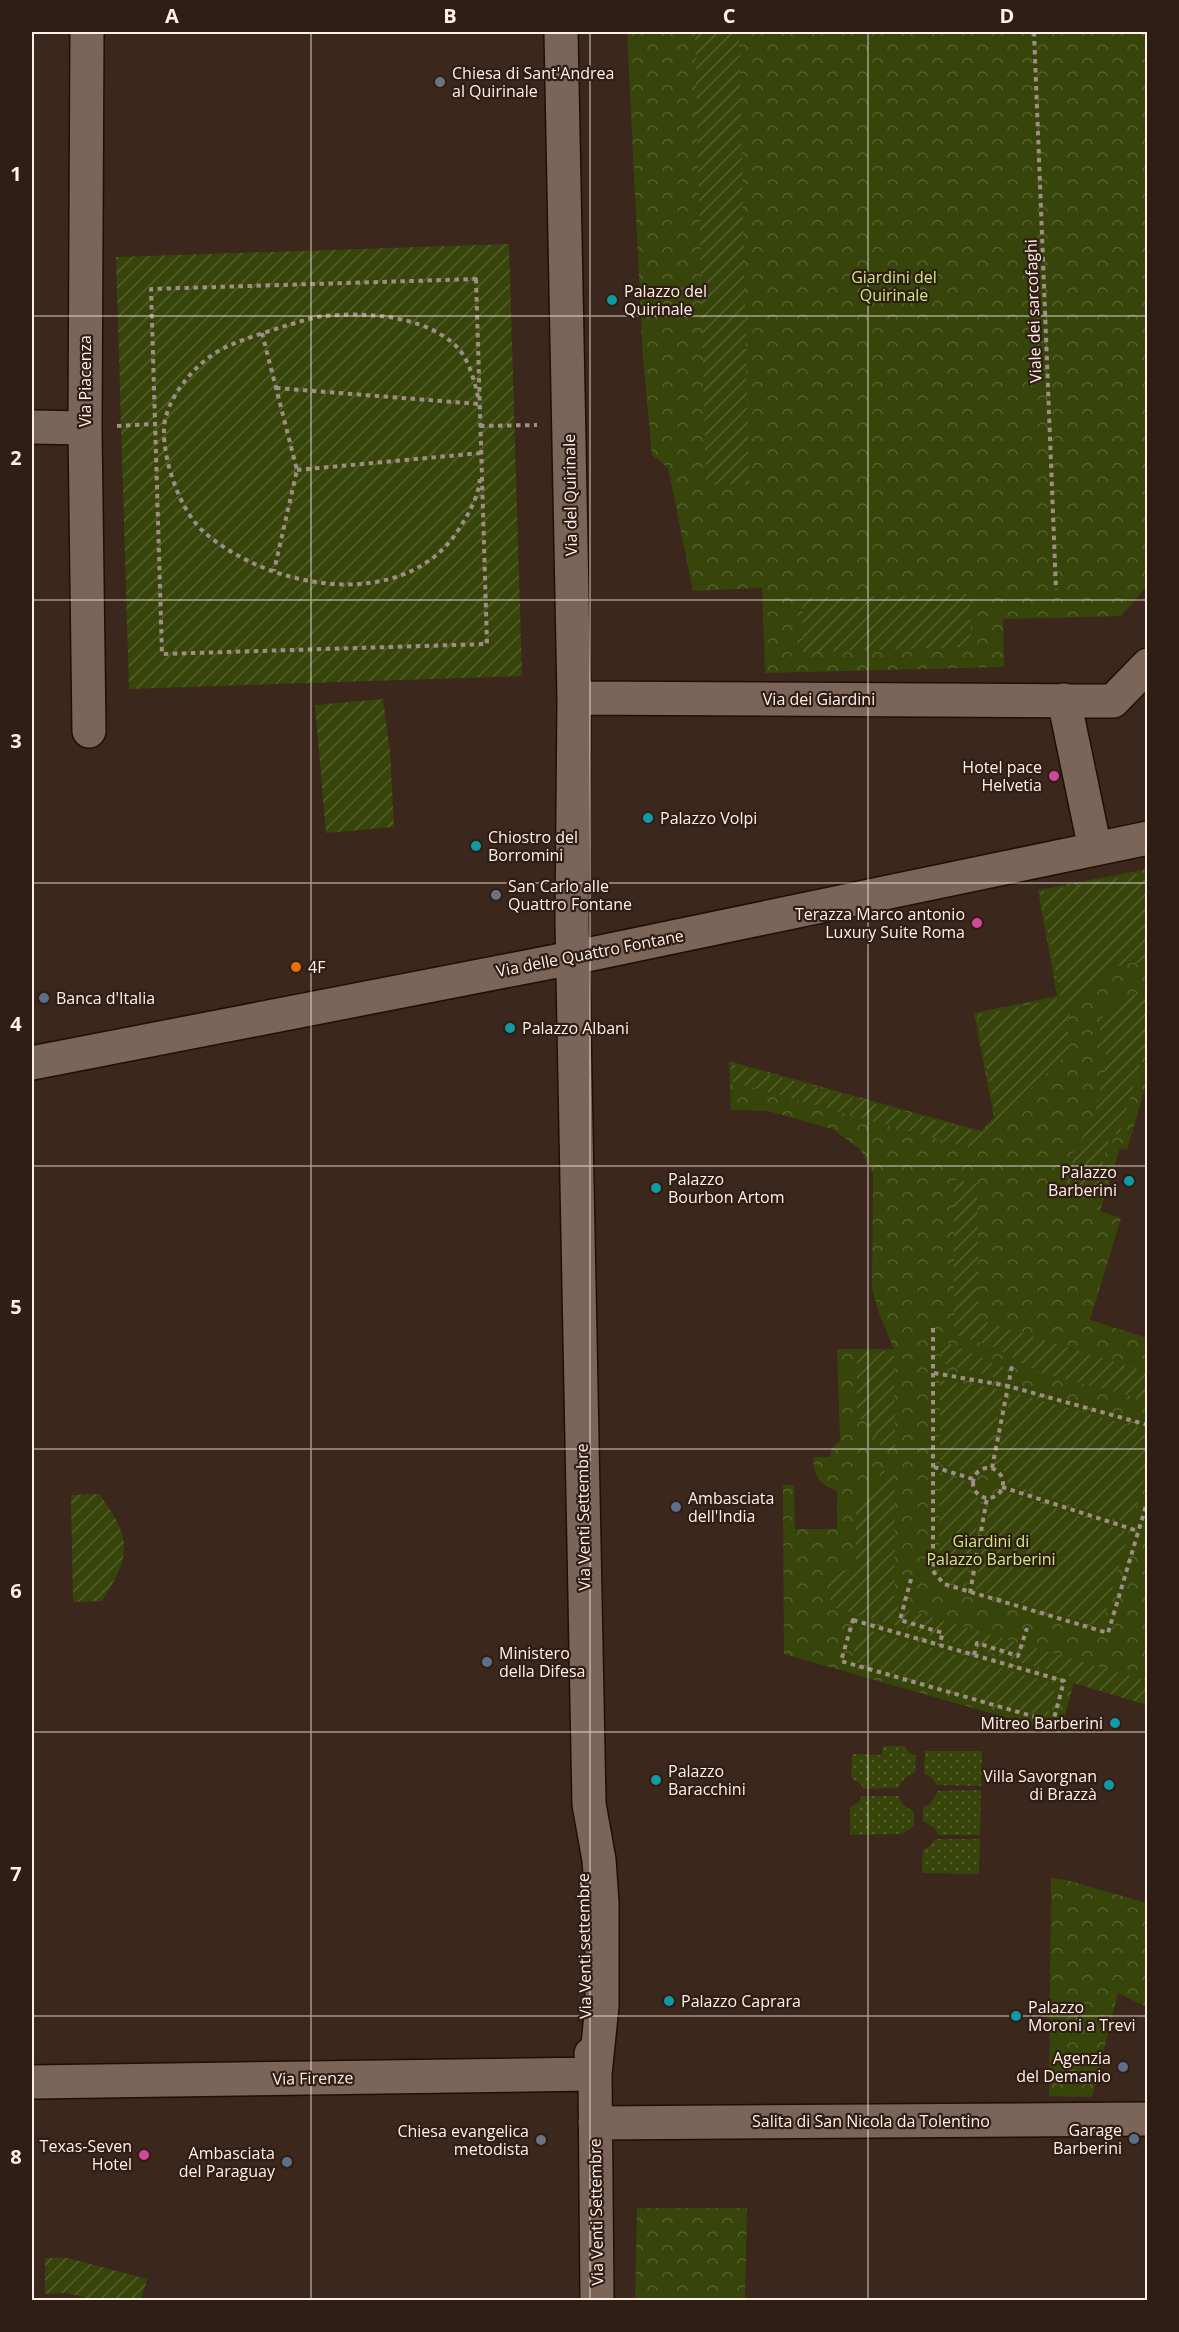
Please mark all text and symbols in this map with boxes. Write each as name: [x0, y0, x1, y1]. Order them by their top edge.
text: A: [165, 2, 179, 29]
text: B: [443, 2, 457, 29]
text: C: [723, 2, 736, 29]
text: D: [1000, 2, 1014, 29]
place label: Chiesa di Sant'Andrea al Quirinale: [452, 62, 614, 102]
marker: Chiesa di Sant'Andrea al Quirinale: [433, 75, 447, 89]
text: 1: [10, 160, 22, 187]
street label: Viale dei sarcofaghi: [1019, 239, 1047, 383]
park label: Giardini del Quirinale: [851, 266, 937, 306]
place label: Palazzo del Quirinale: [624, 280, 707, 320]
marker: Palazzo del Quirinale: [605, 293, 619, 307]
street label: Via Piacenza: [74, 335, 96, 427]
street label: Via del Quirinale: [558, 434, 582, 556]
text: 2: [10, 444, 22, 471]
street label: Via dei Giardini: [763, 688, 875, 710]
text: 3: [10, 727, 22, 754]
place label: Hotel pace Helvetia: [962, 756, 1042, 796]
marker: Hotel pace Helvetia: [1047, 769, 1061, 783]
place label: Palazzo Volpi: [660, 807, 757, 829]
marker: Palazzo Volpi: [641, 811, 655, 825]
place label: Chiostro del Borromini: [488, 826, 578, 866]
marker: Chiostro del Borromini: [469, 839, 483, 853]
place label: San Carlo alle Quattro Fontane: [508, 875, 632, 915]
marker: San Carlo alle Quattro Fontane: [489, 888, 503, 902]
place label: Terazza Marco antonio Luxury Suite Roma: [795, 903, 965, 943]
marker: Terazza Marco antonio Luxury Suite Roma: [970, 916, 984, 930]
street label: Via delle Quattro Fontane: [494, 924, 686, 982]
place label: 4F: [308, 956, 325, 978]
marker: 4F: [289, 960, 303, 974]
place label: Banca d'Italia: [56, 987, 155, 1009]
marker: Banca d'Italia: [37, 991, 51, 1005]
text: 4: [10, 1010, 22, 1037]
place label: Palazzo Albani: [522, 1017, 629, 1039]
marker: Palazzo Albani: [503, 1021, 517, 1035]
place label: Palazzo Barberini: [1048, 1161, 1117, 1201]
place label: Palazzo Bourbon Artom: [668, 1168, 785, 1208]
marker: Palazzo Barberini: [1122, 1174, 1136, 1188]
marker: Palazzo Bourbon Artom: [649, 1181, 663, 1195]
text: 5: [10, 1293, 22, 1320]
street label: Via Venti Settembre: [571, 1443, 595, 1591]
place label: Ambasciata dell'India: [688, 1487, 774, 1527]
marker: Ambasciata dell'India: [669, 1500, 683, 1514]
park label: Giardini di Palazzo Barberini: [926, 1530, 1056, 1570]
text: 6: [10, 1577, 22, 1604]
place label: Ministero della Difesa: [499, 1642, 585, 1682]
marker: Ministero della Difesa: [480, 1655, 494, 1669]
place label: Mitreo Barberini: [981, 1712, 1103, 1734]
marker: Mitreo Barberini: [1108, 1716, 1122, 1730]
place label: Palazzo Baracchini: [668, 1760, 746, 1800]
place label: Villa Savorgnan di Brazzà: [983, 1765, 1097, 1805]
marker: Palazzo Baracchini: [649, 1773, 663, 1787]
marker: Villa Savorgnan di Brazzà: [1102, 1778, 1116, 1792]
text: 7: [10, 1860, 22, 1887]
street label: Via Venti settembre: [572, 1873, 596, 2019]
place label: Palazzo Caprara: [681, 1990, 801, 2012]
marker: Palazzo Caprara: [662, 1994, 676, 2008]
place label: Palazzo Moroni a Trevi: [1028, 1996, 1136, 2036]
marker: Palazzo Moroni a Trevi: [1009, 2009, 1023, 2023]
place label: Agenzia del Demanio: [1016, 2047, 1111, 2087]
marker: Agenzia del Demanio: [1116, 2060, 1130, 2074]
street label: Via Firenze: [272, 2066, 354, 2090]
street label: Salita di San Nicola da Tolentino: [752, 2110, 990, 2132]
place label: Garage Barberini: [1053, 2119, 1122, 2159]
place label: Chiesa evangelica metodista: [397, 2120, 529, 2160]
marker: Garage Barberini: [1127, 2132, 1141, 2146]
marker: Chiesa evangelica metodista: [534, 2133, 548, 2147]
place label: Texas-Seven Hotel: [40, 2135, 132, 2175]
street label: Via Venti Settembre: [584, 2138, 608, 2286]
place label: Ambasciata del Paraguay: [179, 2142, 276, 2182]
text: 8: [10, 2143, 22, 2170]
marker: Texas-Seven Hotel: [137, 2148, 151, 2162]
marker: Ambasciata del Paraguay: [280, 2155, 294, 2169]

